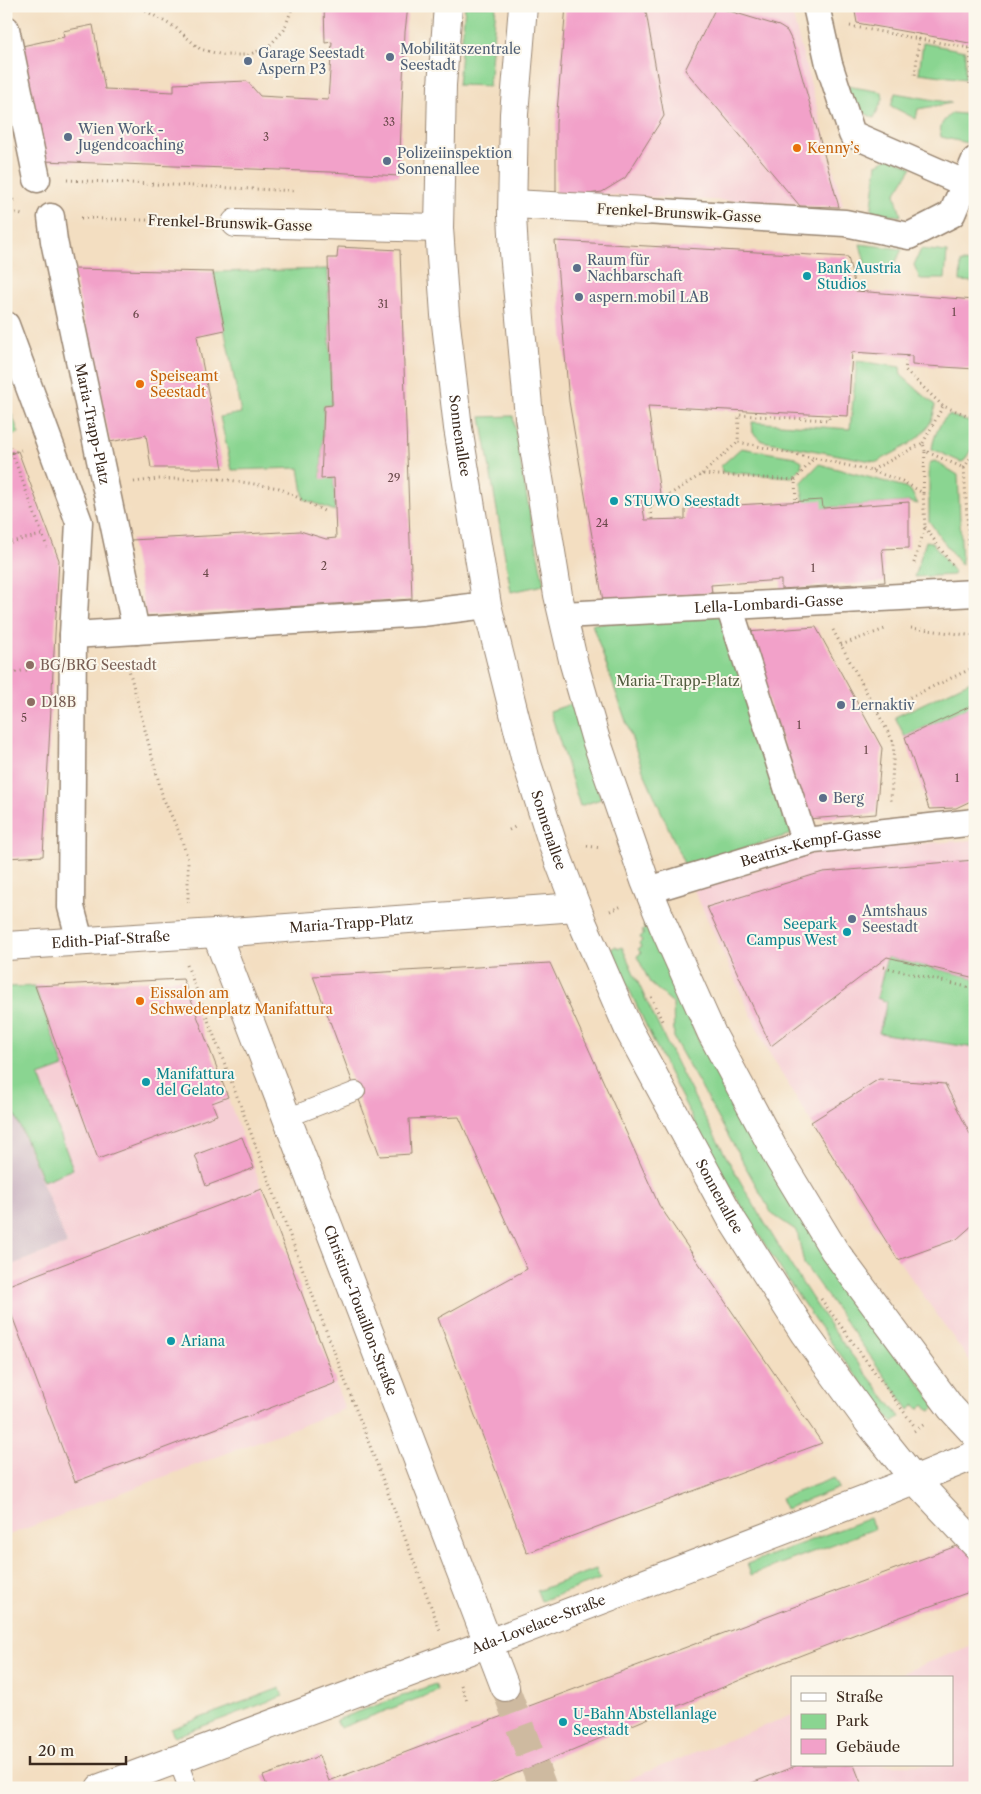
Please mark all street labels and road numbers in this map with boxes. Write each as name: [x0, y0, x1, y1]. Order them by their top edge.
street label: Frenkel-Brunswik-Gasse: [596, 200, 762, 226]
street label: Frenkel-Brunswik-Gasse: [147, 211, 313, 235]
street label: Maria-Trapp-Platz: [71, 361, 114, 486]
street label: Sonnenallee: [445, 394, 475, 478]
street label: Lella-Lombardi-Gasse: [694, 591, 844, 617]
street label: Sonnenallee: [527, 788, 570, 872]
street label: Beatrix-Kempf-Gasse: [738, 824, 882, 871]
street label: Maria-Trapp-Platz: [289, 910, 414, 937]
street label: Edith-Piaf-Straße: [51, 927, 171, 952]
street label: Sonnenallee: [692, 1156, 747, 1237]
street label: Christine-Touaillon-Straße: [320, 1222, 401, 1398]
street label: Ada-Lovelace-Straße: [468, 1590, 608, 1658]

